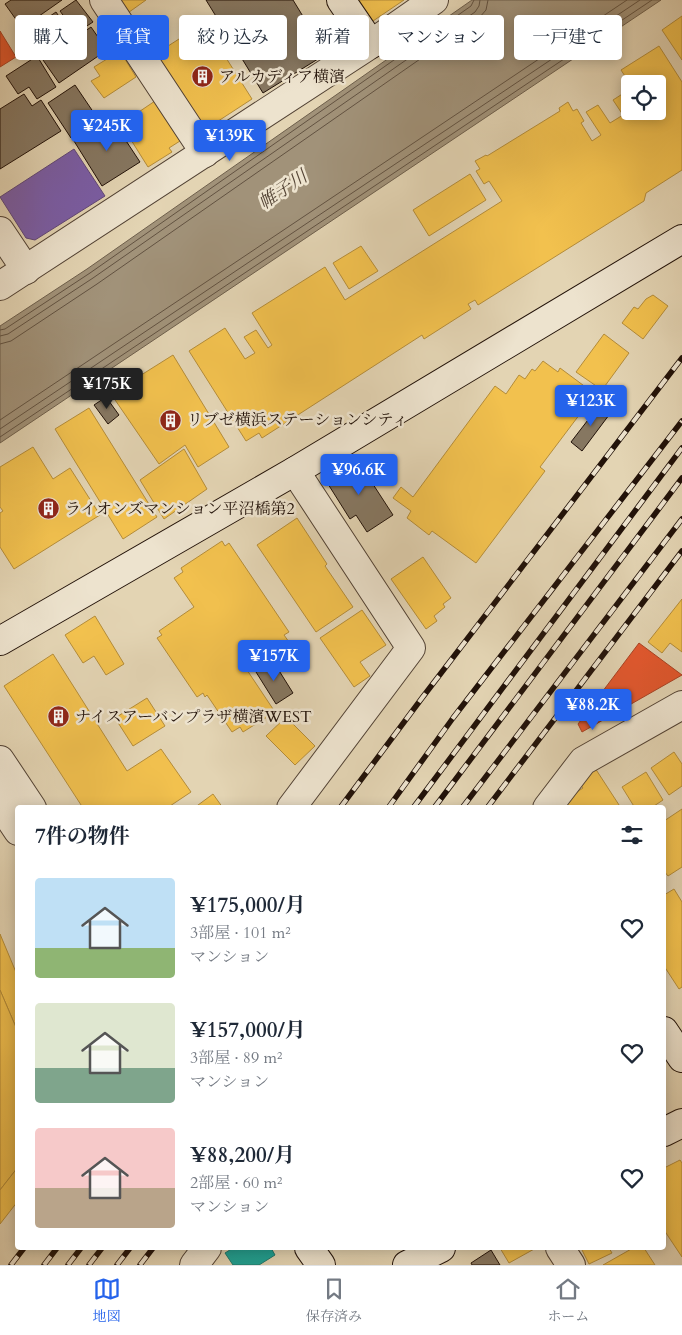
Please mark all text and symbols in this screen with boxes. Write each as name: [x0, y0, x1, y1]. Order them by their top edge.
chip: 購入: [15, 15, 87, 60]
chip: 賃貸: [97, 15, 169, 60]
chip: 絞り込み: [179, 15, 287, 60]
chip: 新着: [297, 15, 369, 60]
chip: マンション: [379, 15, 504, 60]
chip: 一戸建て: [514, 15, 622, 60]
building icon: アルカディア横濱: [191, 65, 215, 89]
place label: アルカディア横濱: [219, 66, 345, 88]
map controls: [621, 75, 666, 120]
button: locate: [621, 75, 666, 120]
pin: ¥245K: [72, 110, 142, 152]
text: ¥245K: [82, 115, 132, 137]
pin: ¥139K: [195, 120, 265, 162]
text: ¥139K: [205, 125, 255, 147]
water label: 帷子川: [254, 163, 314, 215]
pin: ¥175K: [72, 368, 142, 410]
text: ¥175K: [82, 373, 132, 395]
pin: ¥123K: [556, 384, 626, 427]
text: ¥123K: [566, 390, 616, 412]
building icon: リブゼ横浜ステーションシティ: [159, 408, 183, 432]
place label: リブゼ横浜ステーションシティ: [187, 409, 408, 431]
pin: ¥96.6K: [318, 454, 400, 496]
text: ¥96.6K: [332, 459, 386, 481]
building icon: ライオンズマンション平沼橋第2: [37, 497, 61, 521]
place label: ライオンズマンション平沼橋第2: [65, 498, 295, 520]
pin: ¥157K: [239, 640, 309, 682]
text: ¥157K: [249, 645, 299, 667]
pin: ¥88.2K: [552, 688, 634, 731]
text: ¥88.2K: [566, 694, 620, 716]
building icon: ナイスアーバンプラザ横濱WEST: [47, 705, 71, 729]
place label: ナイスアーバンプラザ横濱WEST: [75, 706, 312, 728]
icon: filters: [618, 821, 646, 849]
text: 7件の物件: [35, 822, 130, 851]
text: ¥175,000/月: [190, 891, 306, 920]
icon: home: [75, 898, 135, 958]
icon: heart: [618, 914, 646, 942]
text: 3部屋 · 101 m²: [190, 922, 291, 944]
text: マンション: [190, 946, 269, 968]
text: ¥157,000/月: [190, 1016, 306, 1045]
icon: home: [75, 1023, 135, 1083]
icon: heart: [618, 1039, 646, 1067]
text: 3部屋 · 89 m²: [190, 1047, 282, 1069]
text: マンション: [190, 1071, 269, 1093]
text: ¥88,200/月: [190, 1141, 295, 1170]
icon: home: [75, 1148, 135, 1208]
icon: heart: [618, 1164, 646, 1192]
text: 2部屋 · 60 m²: [190, 1172, 282, 1194]
text: マンション: [190, 1196, 269, 1218]
tab: 地図: [93, 1275, 121, 1326]
tab: 保存済み: [306, 1275, 362, 1326]
tab: ホーム: [547, 1275, 589, 1326]

